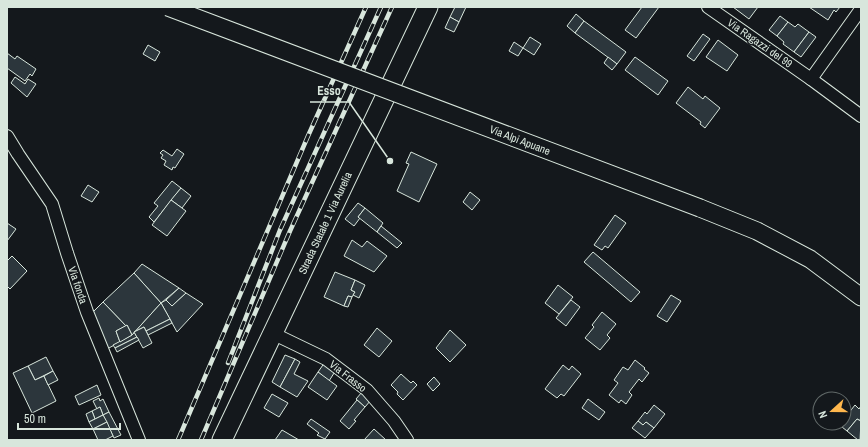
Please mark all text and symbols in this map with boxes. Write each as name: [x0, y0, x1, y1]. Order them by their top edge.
street label: Via Ragazzi del 99: [725, 15, 795, 71]
callout: Esso: [310, 78, 349, 102]
text: Esso: [317, 83, 341, 99]
street label: Via Alpi Apuane: [488, 122, 552, 158]
street label: Strada Statale 1 Via Aurelia: [295, 170, 355, 276]
street label: Via fonda: [65, 265, 91, 305]
street label: Via Frasso: [327, 357, 369, 395]
north arrow: [812, 391, 852, 431]
scale bar: [18, 405, 120, 431]
text: N: [815, 409, 830, 420]
text: 50 m: [24, 411, 46, 427]

